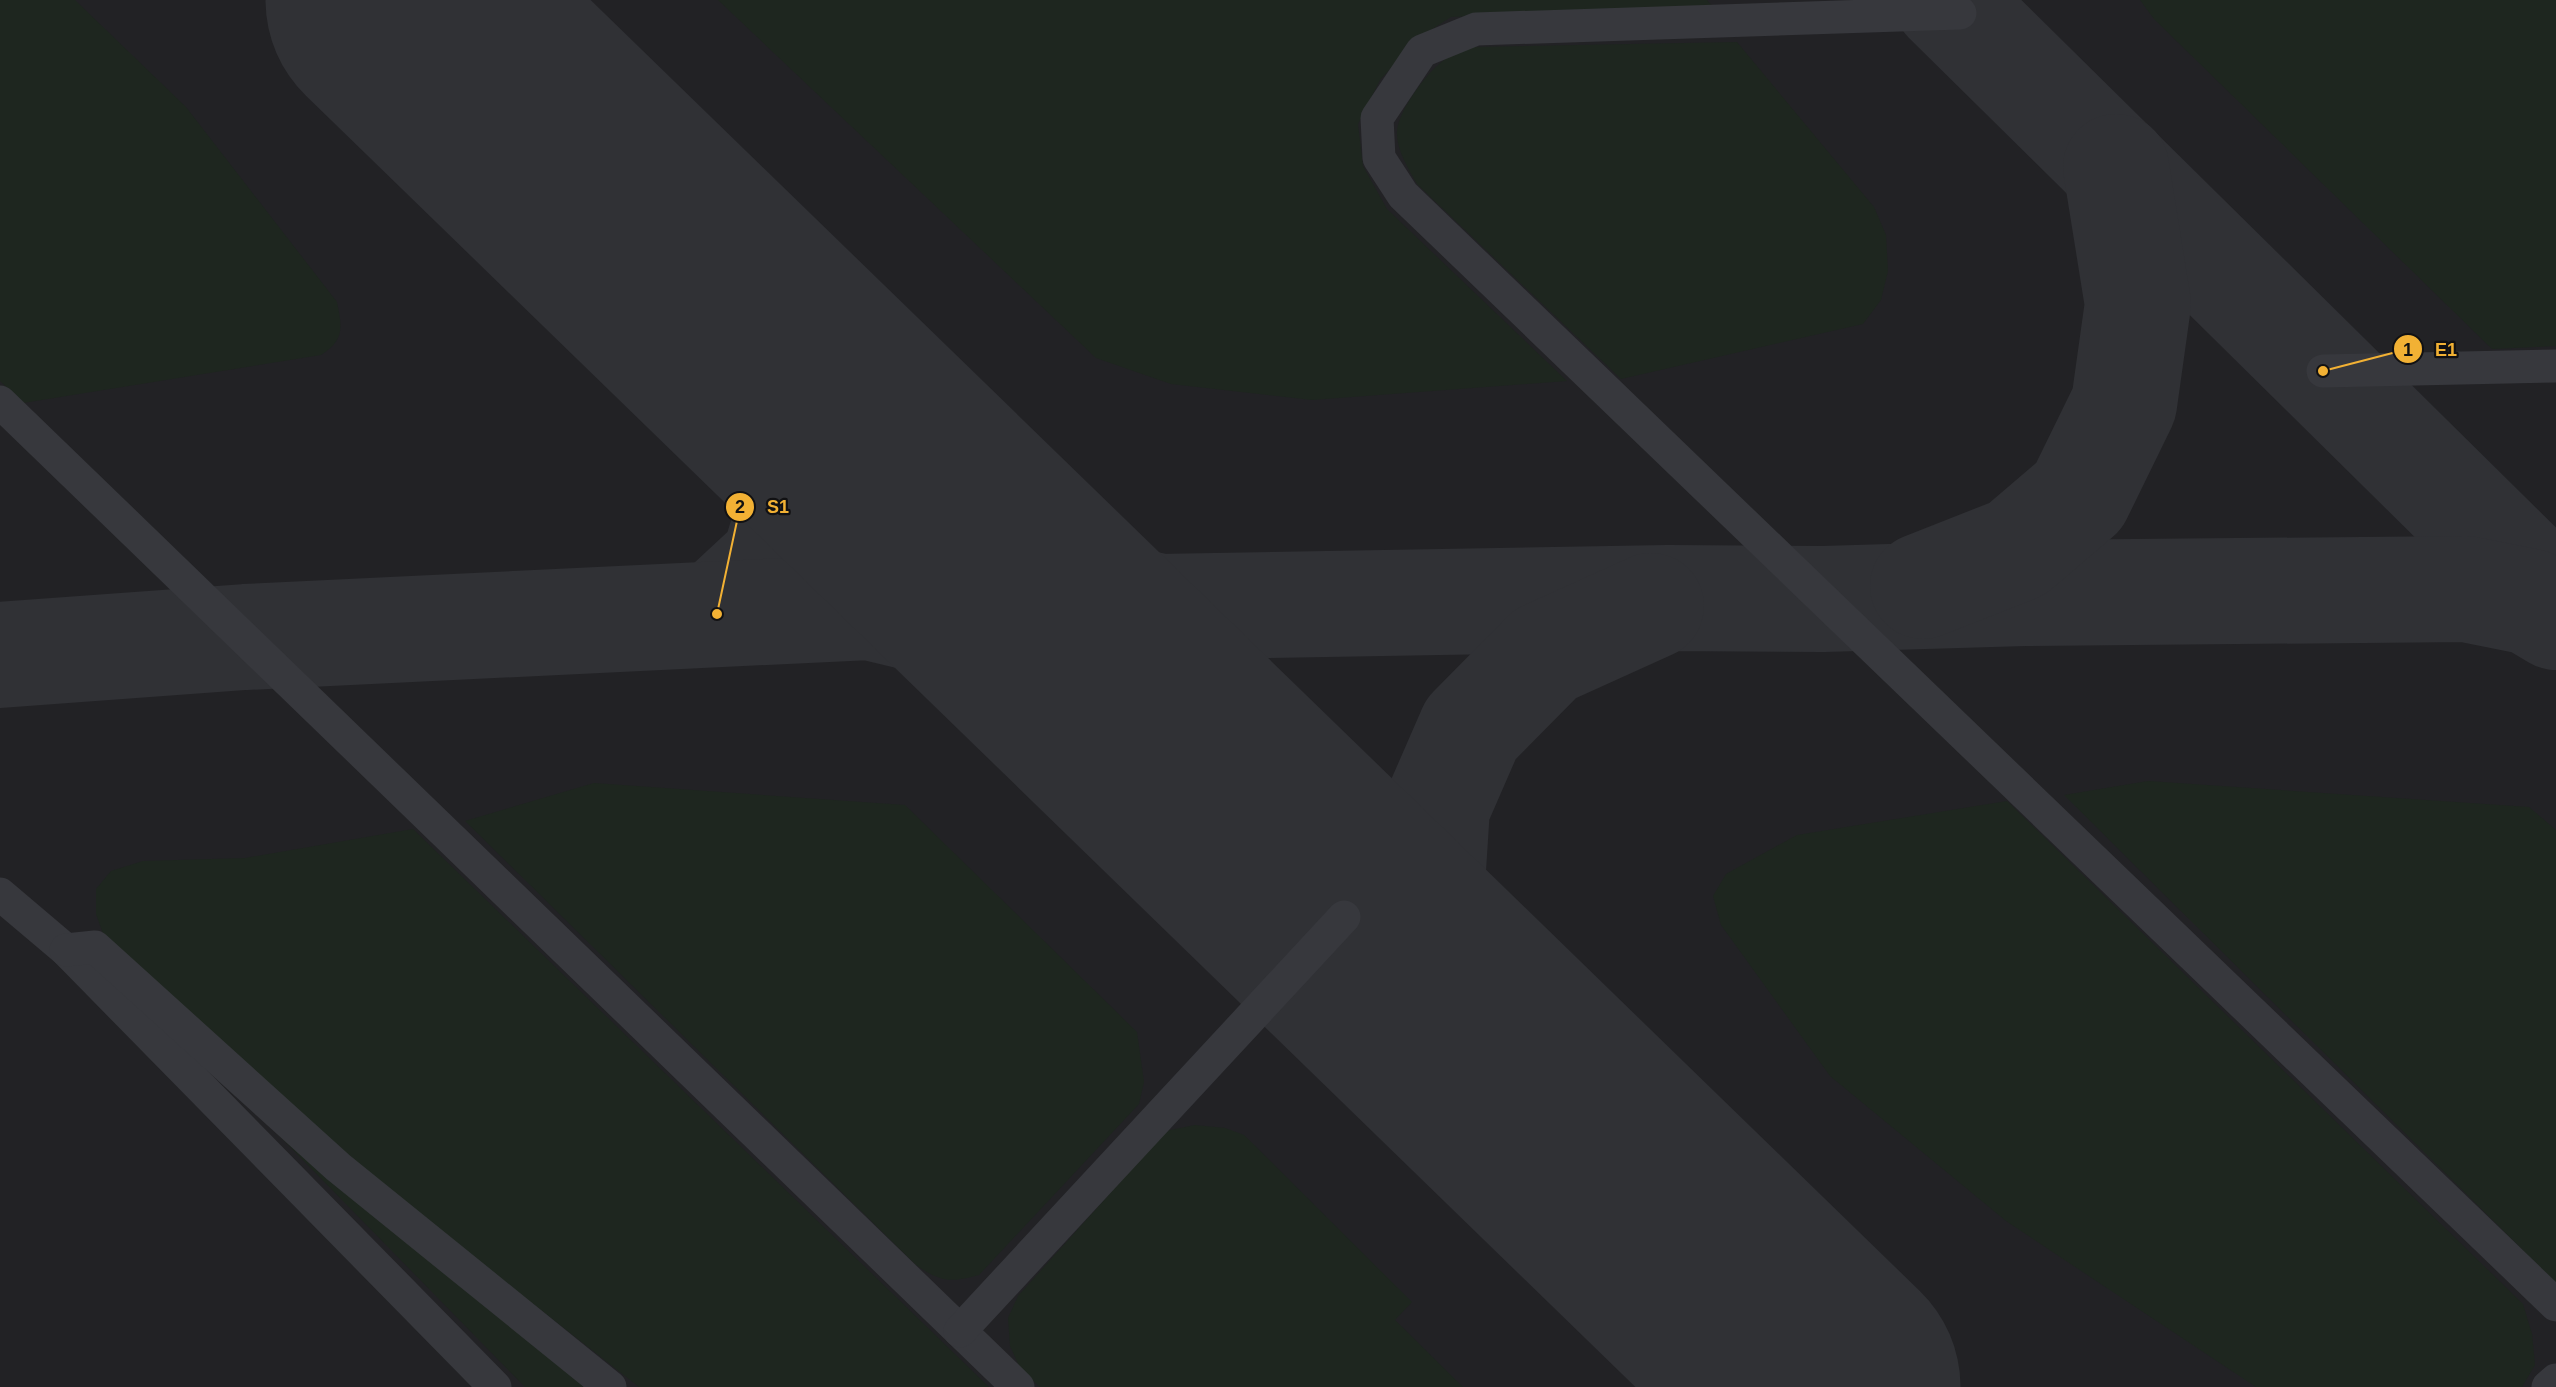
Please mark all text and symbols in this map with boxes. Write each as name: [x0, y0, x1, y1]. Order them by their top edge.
callout: E1: [2393, 331, 2469, 367]
text: 1: [2403, 340, 2413, 360]
text: E1: [2435, 340, 2457, 360]
callout: S1: [725, 489, 801, 525]
text: 2: [735, 497, 745, 517]
text: S1: [767, 497, 789, 517]

